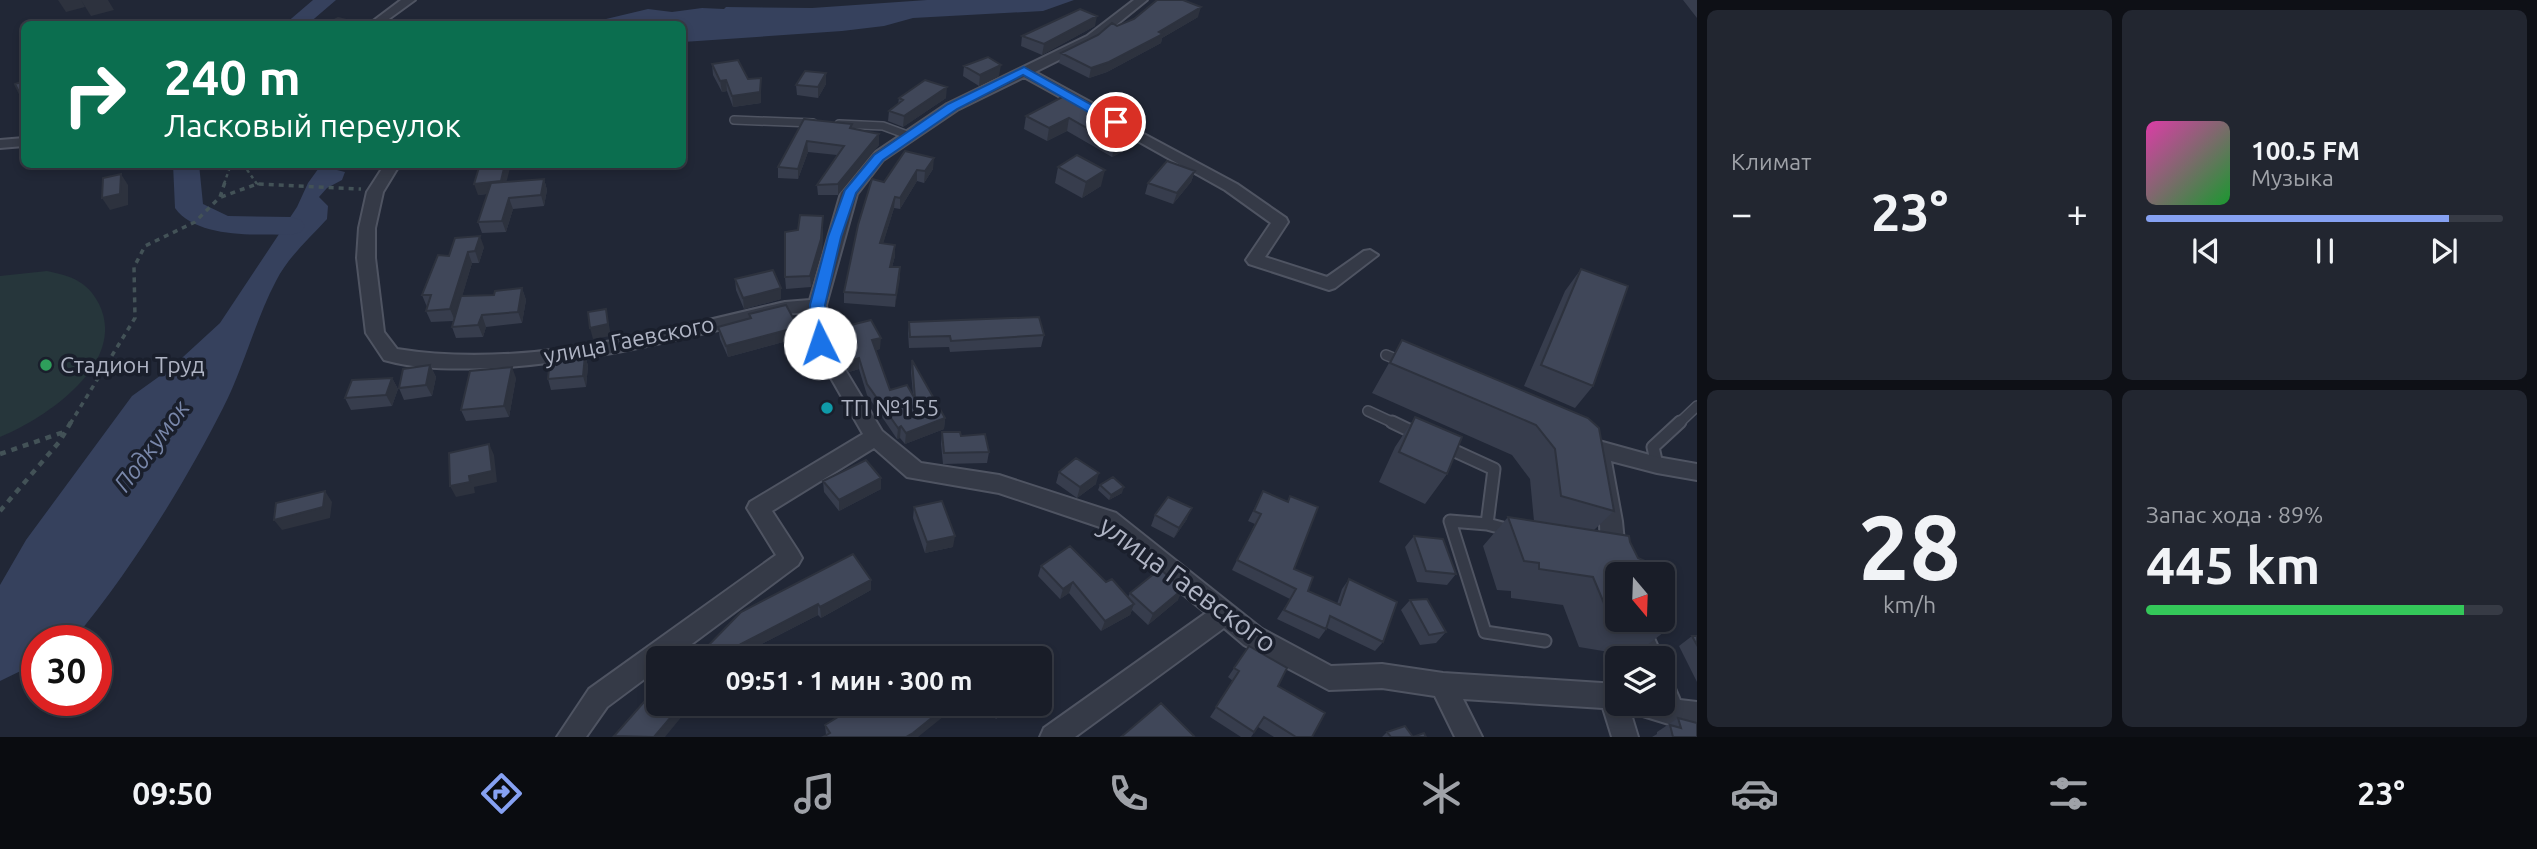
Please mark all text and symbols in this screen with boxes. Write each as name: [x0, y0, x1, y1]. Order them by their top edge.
icon: right: [49, 49, 140, 140]
text: 240 m: [164, 49, 301, 104]
pin: [1086, 92, 1146, 152]
icon: arrive: [1097, 103, 1135, 141]
text: Ласковый переулок: [164, 107, 461, 143]
text: 100.5 FM: [2251, 136, 2360, 165]
text: Климат: [1731, 149, 1811, 174]
text: Музыка: [2251, 165, 2334, 190]
text: 23°: [1871, 183, 1948, 241]
text: −: [1731, 192, 1752, 234]
text: +: [2067, 192, 2088, 234]
icon: previous: [2187, 232, 2225, 270]
icon: pause: [2306, 232, 2344, 270]
icon: next: [2425, 232, 2463, 270]
position arrow: [783, 306, 857, 380]
street label: улица Гаевского: [542, 311, 716, 368]
place label: Стадион Труд: [60, 352, 205, 377]
marker: Стадион Труд: [38, 357, 54, 373]
water label: Подкумок: [109, 394, 195, 497]
place label: ТП №155: [841, 395, 939, 420]
marker: ТП №155: [819, 400, 835, 416]
text: 28: [1858, 495, 1961, 597]
text: Запас хода · 89%: [2146, 502, 2323, 527]
street label: улица Гаевского: [1094, 509, 1283, 658]
text: 445 km: [2146, 536, 2320, 594]
north arrow: [1605, 562, 1675, 632]
map controls: [1605, 562, 1675, 716]
text: km/h: [1883, 592, 1936, 617]
speed limit sign: 30: [21, 625, 112, 716]
button: layers: [1605, 646, 1675, 716]
text: 09:51 · 1 мин · 300 m: [726, 666, 972, 695]
icon: directions: [477, 769, 526, 818]
icon: music: [790, 769, 839, 818]
icon: phone: [1104, 769, 1153, 818]
icon: climate: [1417, 769, 1466, 818]
icon: car: [1730, 769, 1779, 818]
icon: filters: [2044, 769, 2093, 818]
text: 09:50: [132, 775, 212, 811]
text: 23°: [2357, 775, 2405, 811]

